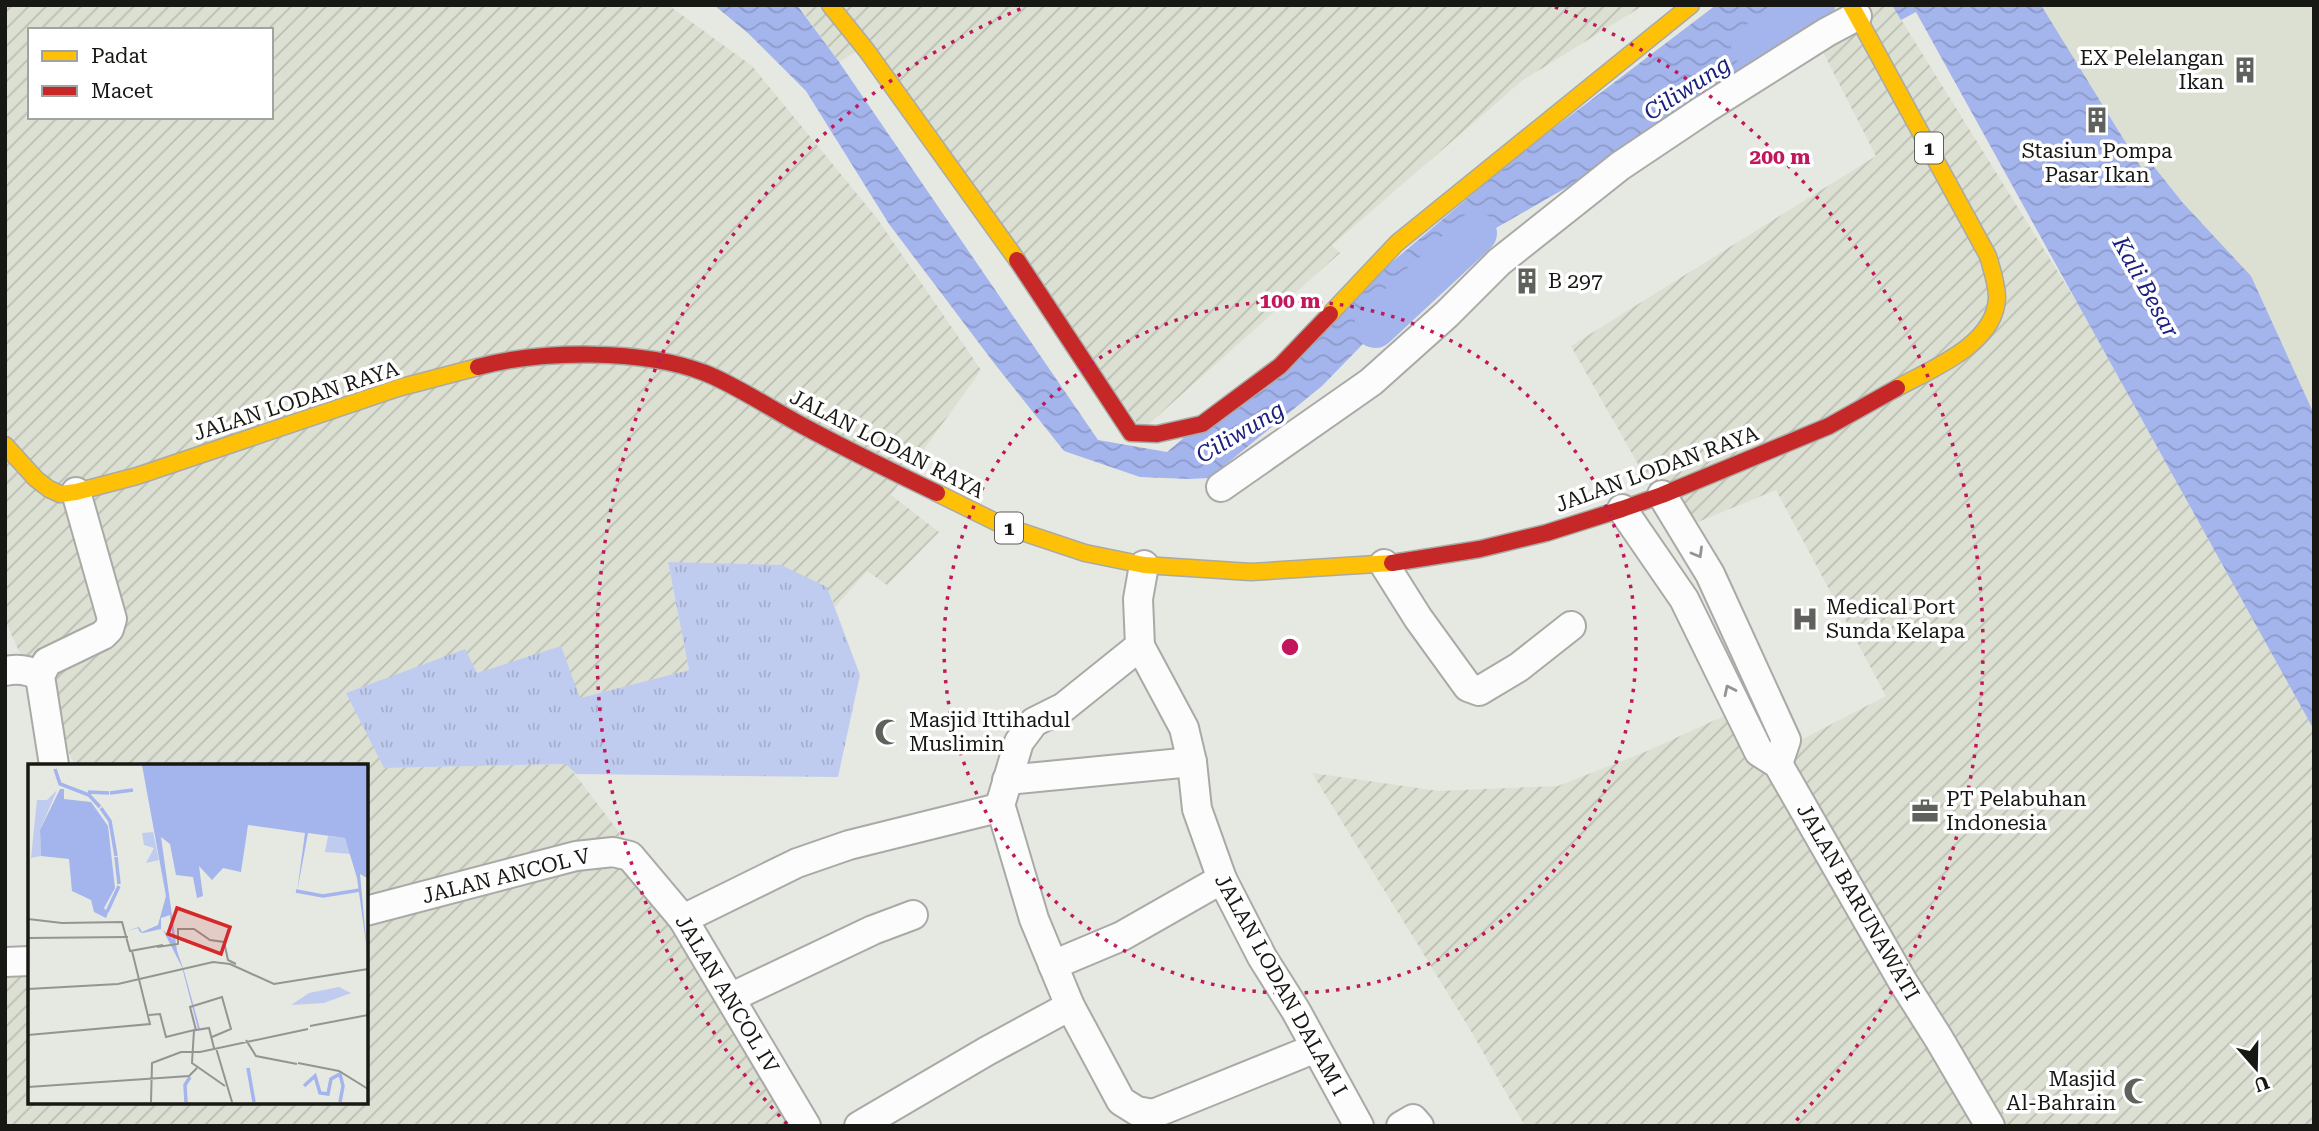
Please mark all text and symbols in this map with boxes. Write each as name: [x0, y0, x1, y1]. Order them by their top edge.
legend: [28, 28, 273, 119]
text: Padat: [91, 44, 148, 68]
place label: EX Pelelangan Ikan: [2080, 46, 2224, 94]
water label: Ciliwung: [1639, 51, 1736, 126]
building icon: EX Pelelangan Ikan: [2230, 55, 2260, 85]
text: Macet: [91, 79, 153, 103]
building icon: Stasiun Pompa Pasar Ikan: [2082, 105, 2112, 135]
road number: 1: [1915, 132, 1943, 164]
place label: Stasiun Pompa Pasar Ikan: [2022, 139, 2173, 187]
text: 200 m: [1750, 145, 1810, 169]
water label: Kali Besar: [2106, 231, 2185, 343]
building icon: B 297: [1512, 266, 1542, 296]
place label: B 297: [1548, 269, 1603, 293]
text: 100 m: [1260, 289, 1320, 313]
street label: JALAN LODAN RAYA: [190, 356, 402, 446]
street label: JALAN LODAN RAYA: [786, 385, 988, 504]
water label: Ciliwung: [1191, 396, 1289, 469]
street label: JALAN LODAN RAYA: [1552, 421, 1762, 517]
road number: 1: [995, 512, 1023, 544]
one-way arrow: [1690, 545, 1703, 558]
place label: Medical Port Sunda Kelapa: [1826, 595, 1965, 643]
hospital icon: Medical Port Sunda Kelapa: [1790, 604, 1820, 634]
centre of rings: [1278, 635, 1302, 659]
one-way arrow: [1724, 685, 1738, 697]
place label: Masjid Ittihadul Muslimin: [909, 708, 1071, 756]
mosque icon: Masjid Ittihadul Muslimin: [873, 717, 903, 747]
inset map: [28, 764, 368, 1103]
place label: PT Pelabuhan Indonesia: [1946, 787, 2087, 835]
office icon: PT Pelabuhan Indonesia: [1910, 796, 1940, 826]
street label: JALAN BARUNAWATI: [1792, 800, 1924, 1004]
street label: JALAN ANCOL V: [420, 843, 593, 908]
street label: JALAN LODAN DALAM I: [1210, 870, 1352, 1100]
street label: JALAN ANCOL IV: [670, 911, 784, 1078]
north arrow: [2221, 1033, 2291, 1103]
place label: Masjid Al-Bahrain: [2006, 1067, 2117, 1115]
text: U: [2250, 1070, 2272, 1097]
mosque icon: Masjid Al-Bahrain: [2122, 1076, 2152, 1106]

